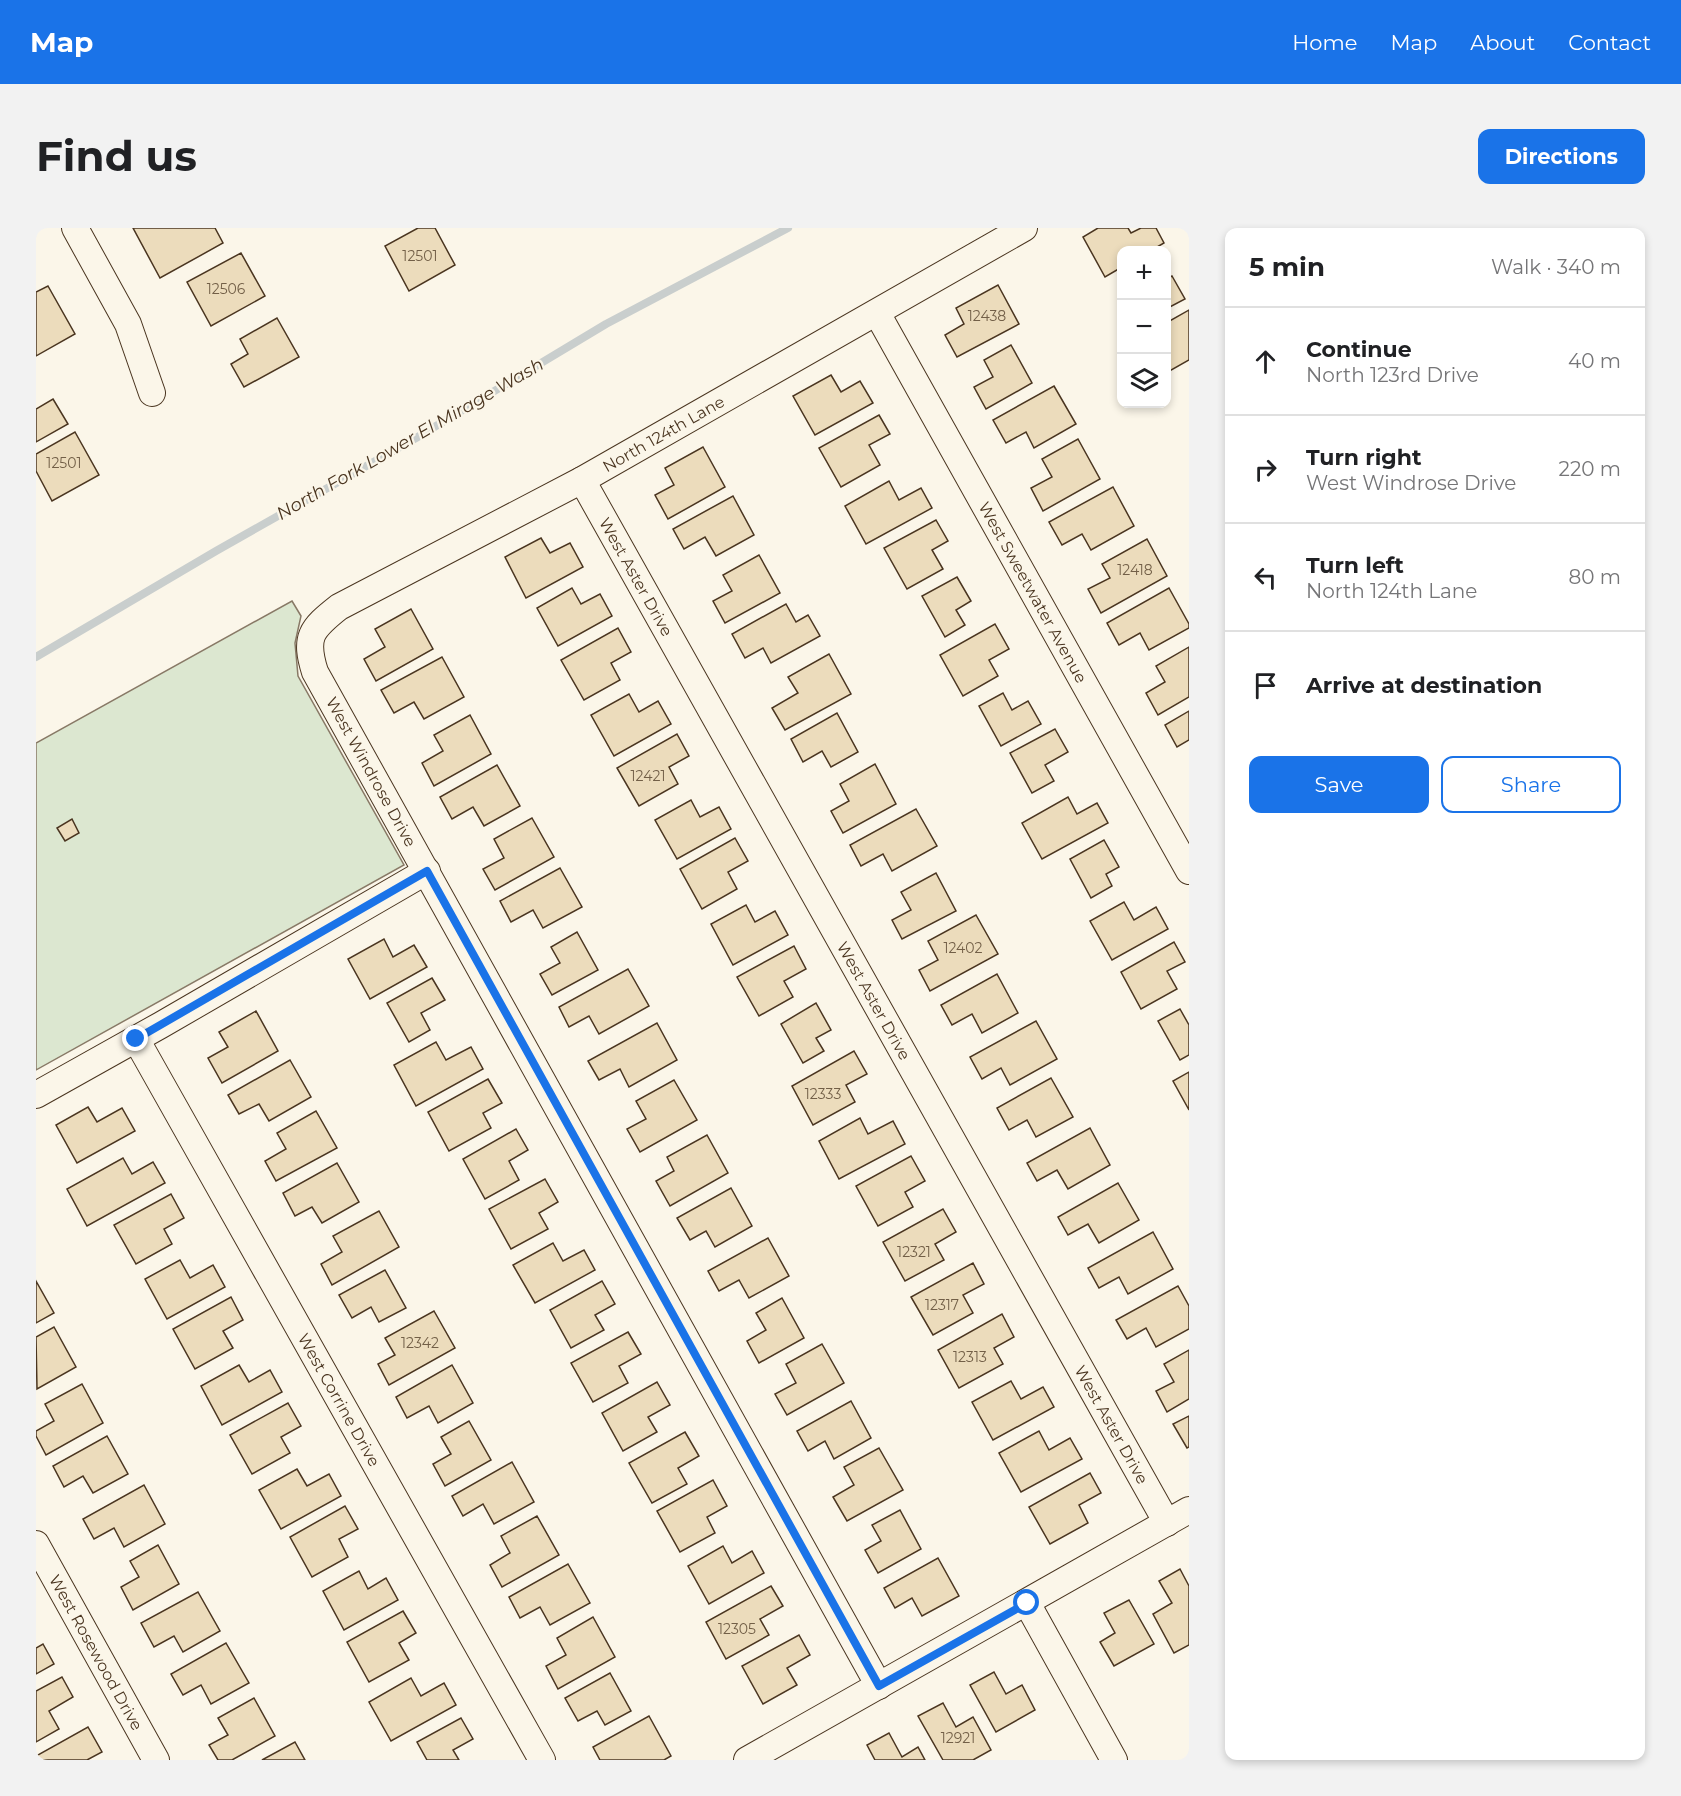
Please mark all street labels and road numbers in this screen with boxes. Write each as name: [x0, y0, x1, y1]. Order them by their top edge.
street label: North 124th Lane: [599, 391, 728, 476]
street label: West Sweetwater Avenue: [975, 498, 1091, 686]
street label: West Aster Drive: [596, 514, 677, 639]
street label: West Windrose Drive: [322, 694, 420, 850]
street label: West Aster Drive: [833, 938, 915, 1063]
street label: West Corrine Drive: [294, 1330, 384, 1470]
street label: West Aster Drive: [1071, 1362, 1153, 1487]
street label: West Rosewood Drive: [45, 1571, 147, 1733]

